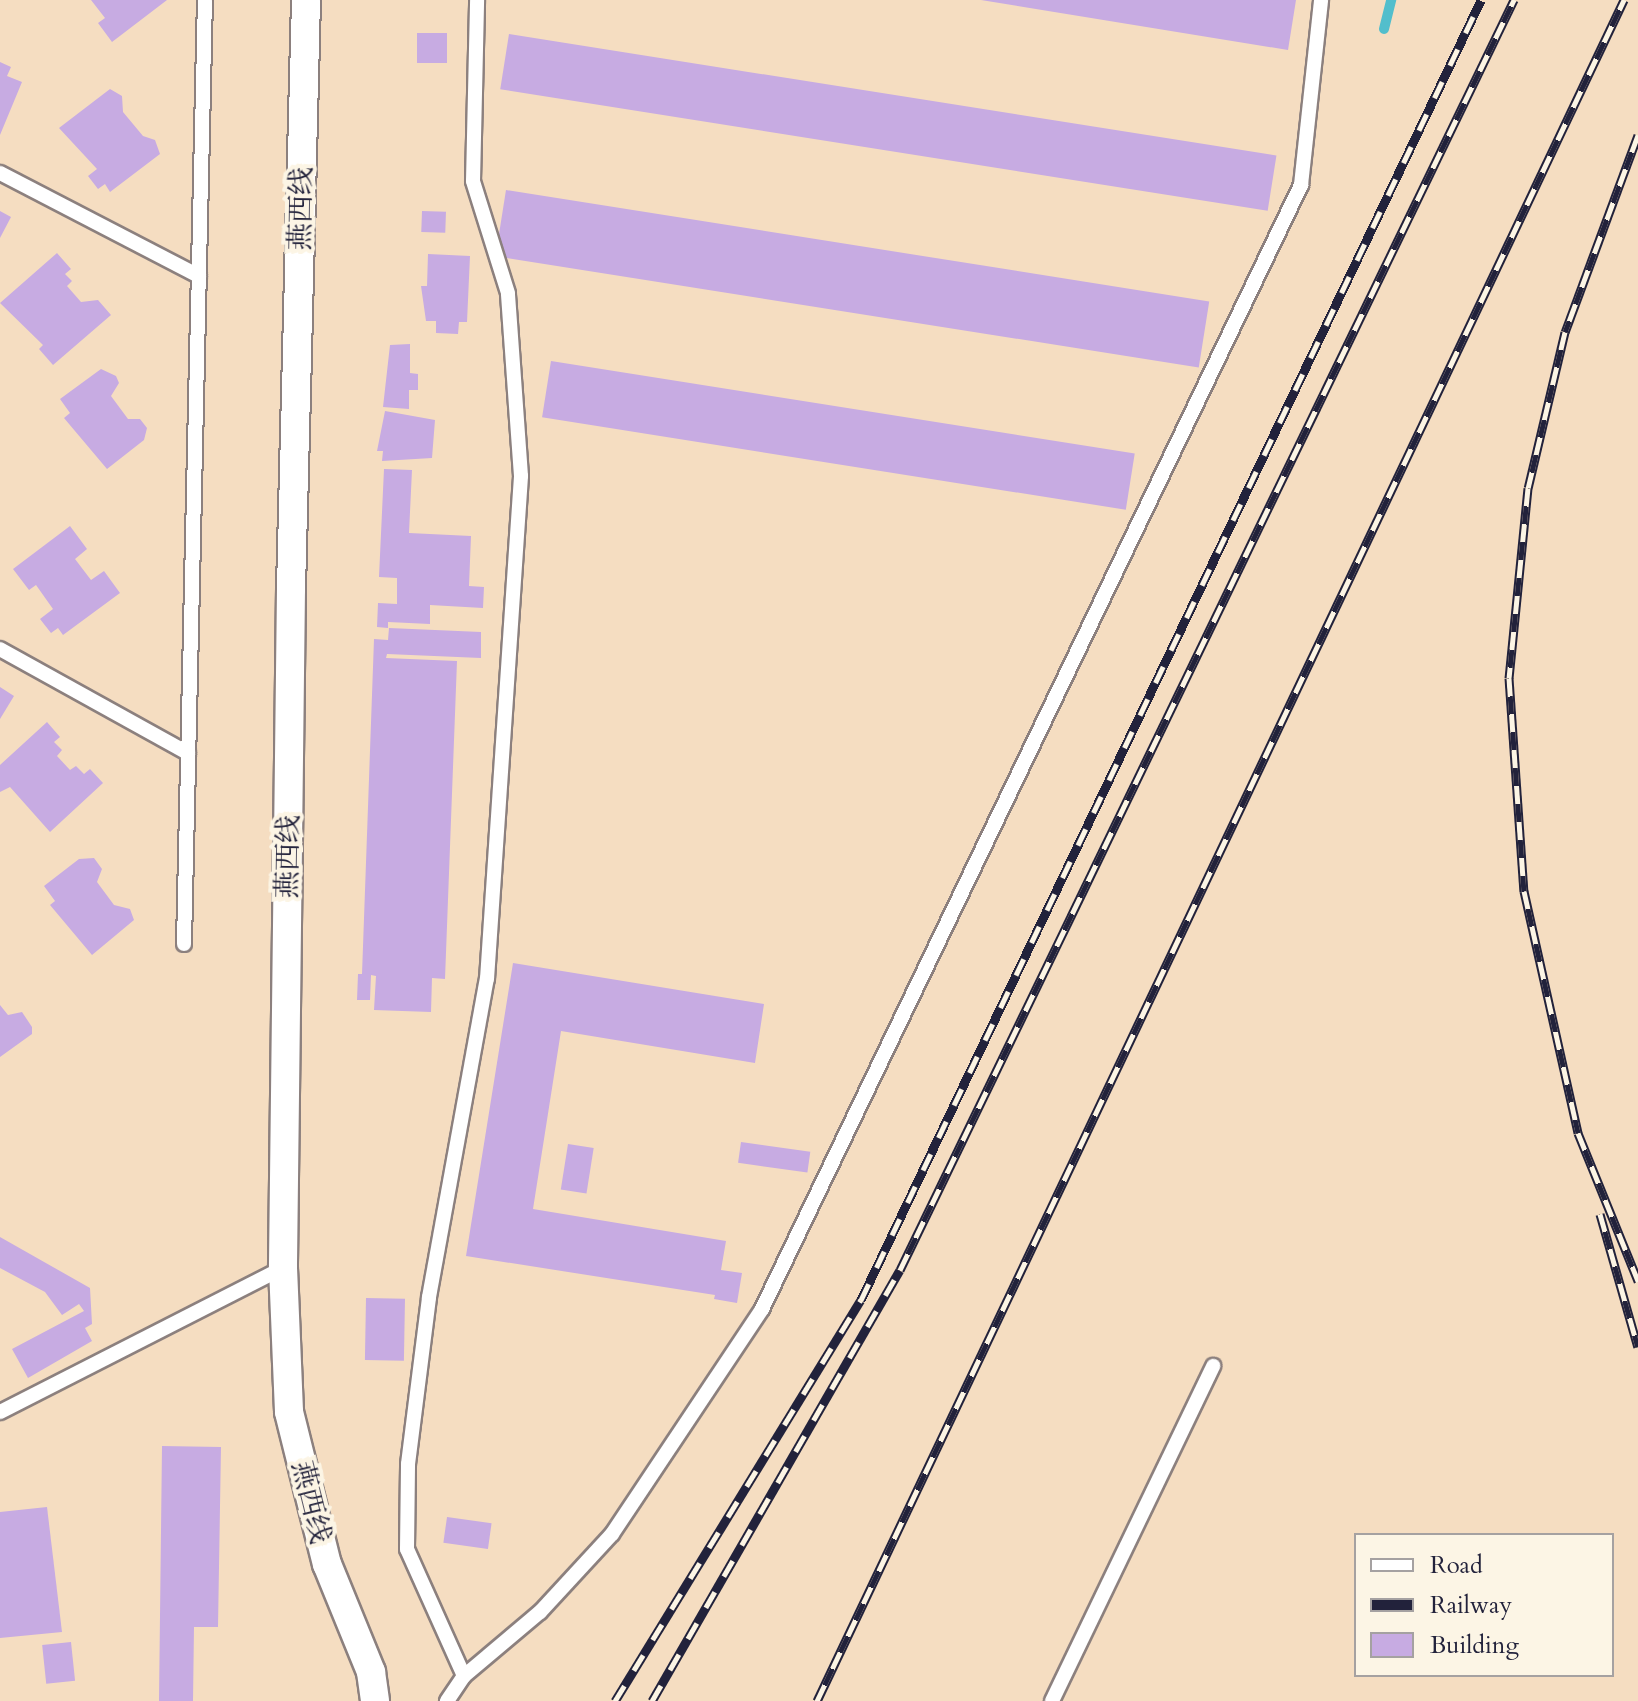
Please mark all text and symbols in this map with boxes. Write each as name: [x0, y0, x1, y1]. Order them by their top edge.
street label: 燕西线: [283, 167, 319, 251]
street label: 燕西线: [270, 815, 306, 899]
street label: 燕西线: [285, 1457, 337, 1547]
legend: [1354, 1533, 1614, 1677]
text: Road: [1430, 1549, 1483, 1582]
text: Railway: [1430, 1589, 1512, 1622]
text: Building: [1430, 1629, 1519, 1662]

